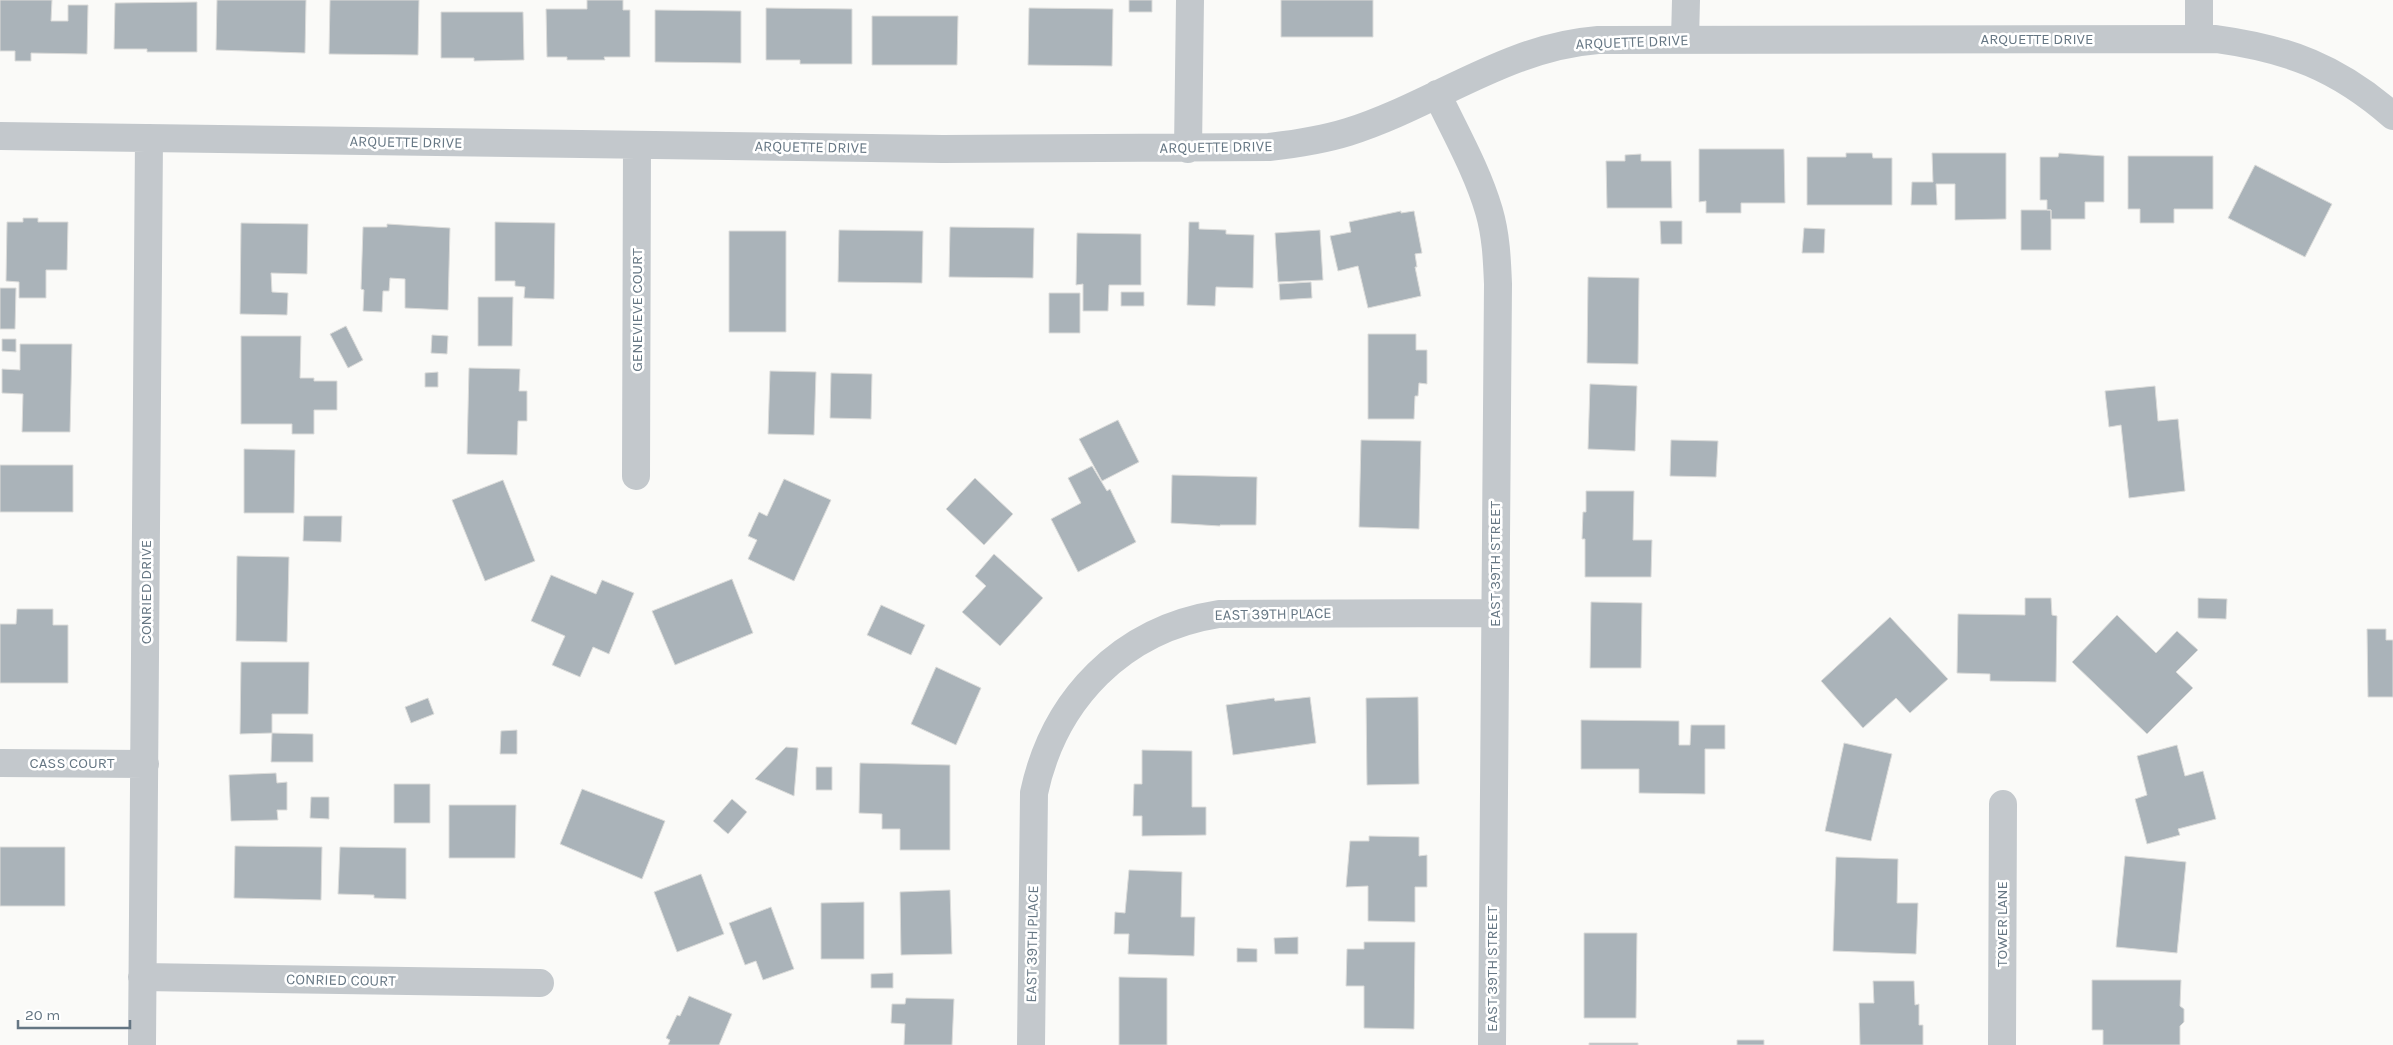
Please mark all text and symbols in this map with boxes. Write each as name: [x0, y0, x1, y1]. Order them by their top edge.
street label: ARQUETTE DRIVE: [1981, 30, 2093, 48]
street label: ARQUETTE DRIVE: [1575, 31, 1689, 53]
street label: ARQUETTE DRIVE: [349, 132, 463, 152]
street label: ARQUETTE DRIVE: [754, 137, 868, 157]
street label: ARQUETTE DRIVE: [1159, 137, 1273, 157]
street label: GENEVIEVE COURT: [628, 248, 646, 372]
street label: EAST 39TH STREET: [1486, 501, 1504, 627]
street label: CONRIED DRIVE: [137, 540, 155, 644]
street label: EAST 39TH PLACE: [1214, 604, 1332, 624]
street label: CASS COURT: [30, 754, 115, 772]
street label: TOWER LANE: [1993, 881, 2011, 967]
street label: EAST 39TH PLACE: [1022, 885, 1042, 1003]
street label: EAST 39TH STREET: [1483, 906, 1501, 1032]
street label: CONRIED COURT: [286, 970, 397, 990]
scale bar: [18, 998, 130, 1030]
text: 20 m: [25, 1006, 60, 1024]

